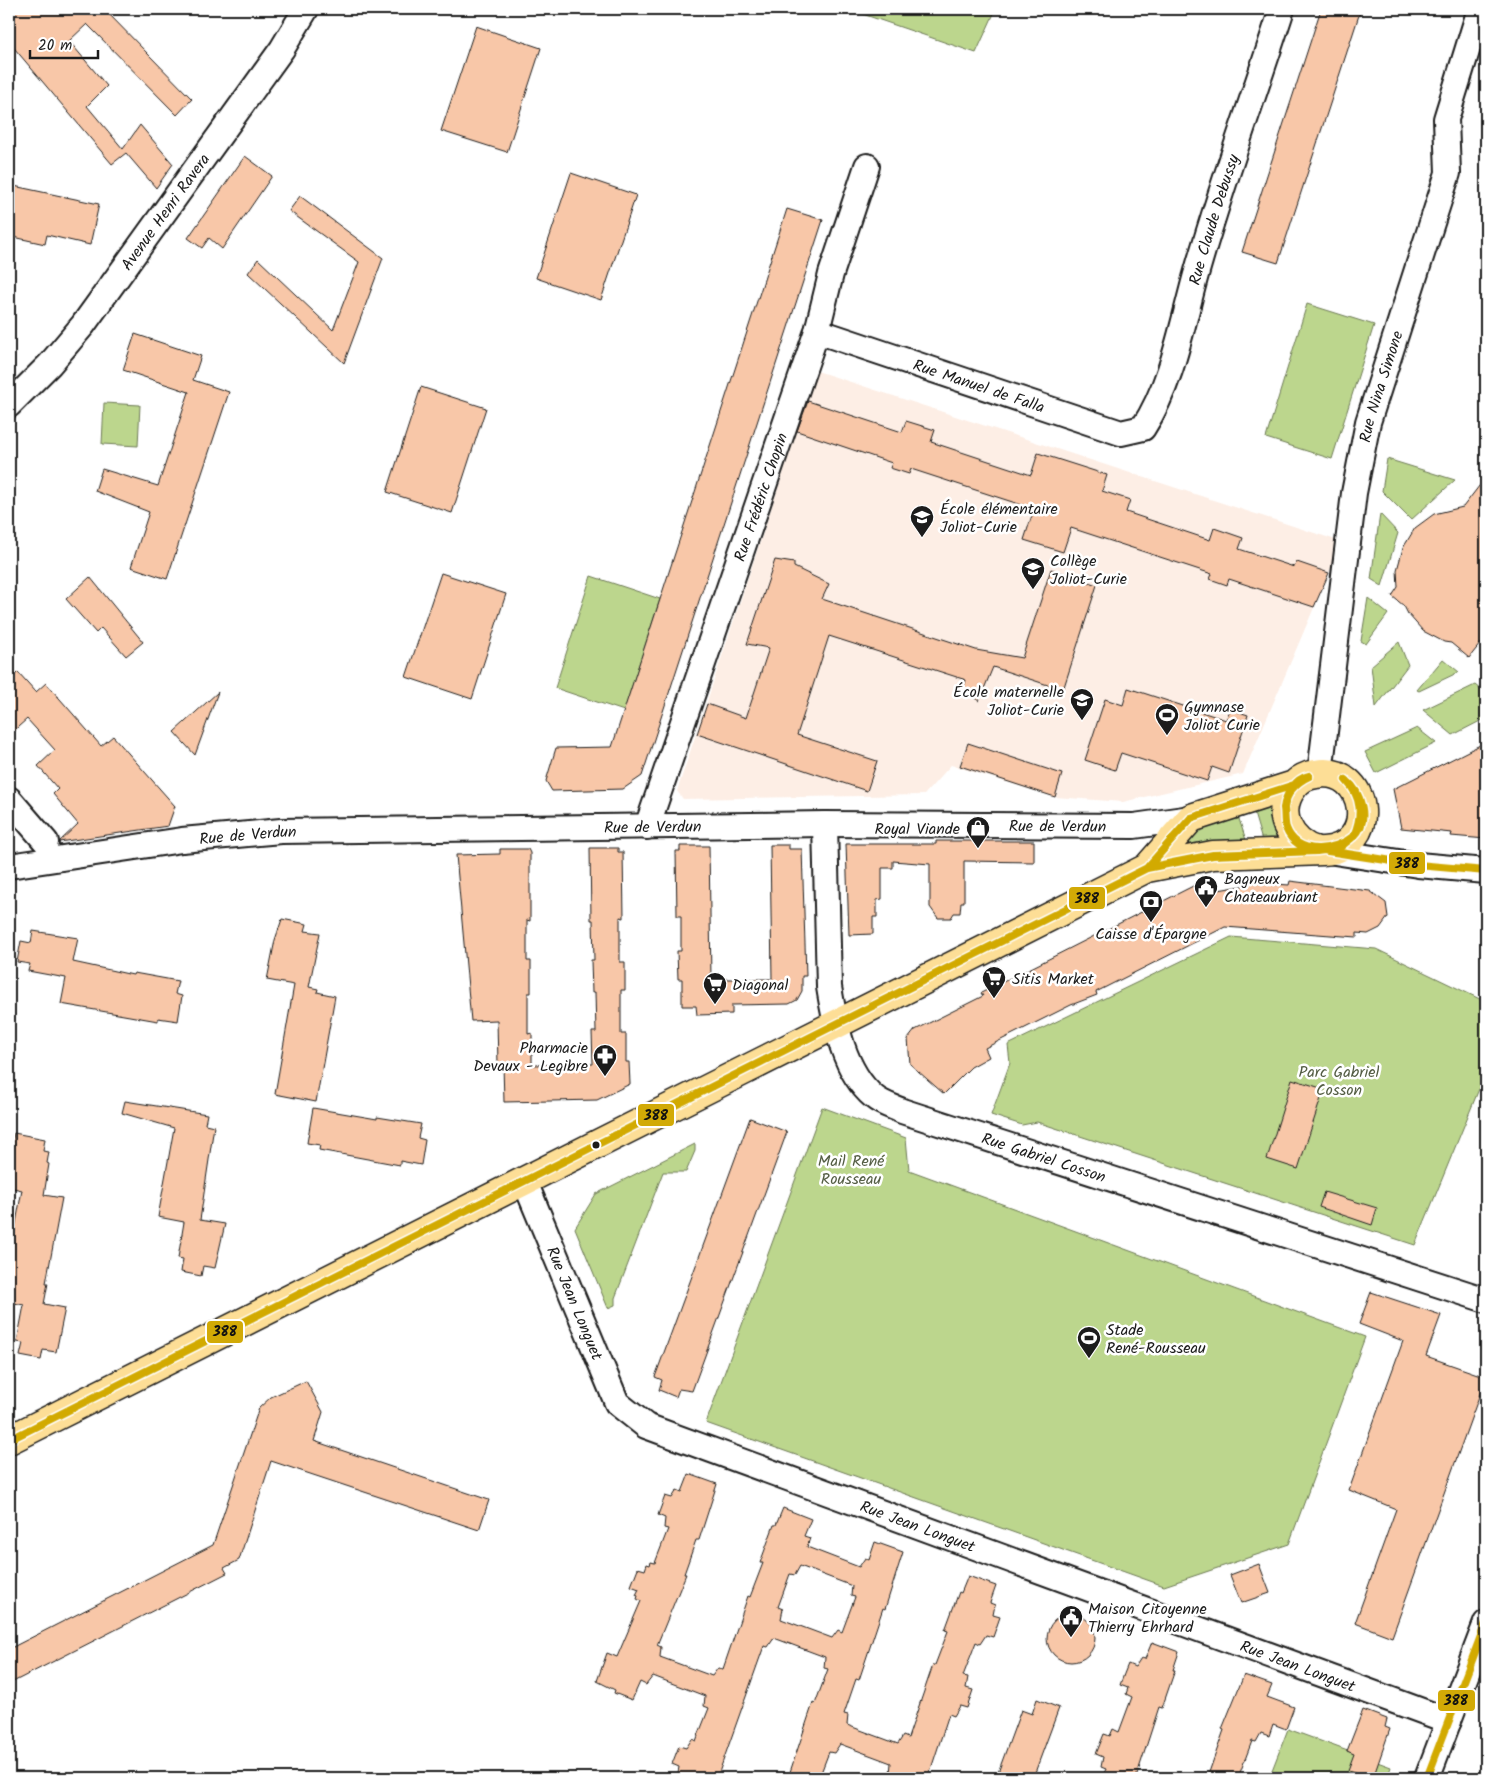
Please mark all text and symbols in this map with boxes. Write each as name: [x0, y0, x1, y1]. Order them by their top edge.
scale bar: [30, 28, 98, 60]
text: 20 m: [38, 34, 72, 58]
street label: Avenue Henri Ravera: [115, 149, 217, 276]
street label: Rue Claude Debussy: [1183, 151, 1247, 288]
street label: Rue Nina Simone: [1353, 328, 1411, 445]
street label: Rue Manuel de Falla: [910, 353, 1048, 421]
street label: Rue Frédéric Chopin: [728, 430, 795, 565]
place label: École élémentaire Joliot-Curie: [940, 497, 1058, 540]
school or university icon: École élémentaire Joliot-Curie: [909, 504, 935, 538]
place label: Collège Joliot-Curie: [1050, 549, 1127, 592]
school or university icon: Collège Joliot-Curie: [1020, 556, 1046, 590]
place label: École maternelle Joliot-Curie: [953, 680, 1064, 723]
school or university icon: École maternelle Joliot-Curie: [1069, 687, 1095, 721]
place label: Gymnase Joliot Curie: [1184, 695, 1260, 738]
sports icon: Gymnase Joliot Curie: [1154, 702, 1180, 736]
street label: Rue de Verdun: [1009, 814, 1106, 840]
street label: Rue de Verdun: [604, 815, 702, 841]
shop icon: Royal Viande: [965, 815, 991, 849]
place label: Royal Viande: [875, 817, 960, 842]
street label: Rue de Verdun: [198, 820, 297, 852]
line badge: 388: [1388, 851, 1426, 875]
text: 388: [1394, 853, 1420, 875]
place label: Bagneux Chateaubriant: [1224, 867, 1319, 910]
public building icon: Bagneux Chateaubriant: [1193, 874, 1219, 908]
line badge: 388: [1068, 886, 1106, 910]
text: 388: [1074, 888, 1100, 910]
bank icon: Caisse d'Épargne: [1138, 889, 1164, 923]
place label: Caisse d'Épargne: [1095, 922, 1207, 947]
supermarket icon: Sitis Market: [981, 965, 1007, 999]
place label: Sitis Market: [1012, 967, 1095, 992]
supermarket icon: Diagonal: [702, 971, 728, 1005]
place label: Diagonal: [732, 973, 789, 998]
place label: Pharmacie Devaux - Legibre: [473, 1036, 588, 1079]
pharmacy icon: Pharmacie Devaux - Legibre: [592, 1043, 618, 1077]
park label: Parc Gabriel Cosson: [1299, 1060, 1380, 1103]
line badge: 388: [637, 1103, 675, 1127]
text: 388: [643, 1105, 669, 1127]
street label: Rue Gabriel Cosson: [978, 1127, 1109, 1190]
unlabelled marker: [591, 1140, 601, 1150]
park label: Mail René Rousseau: [818, 1149, 885, 1192]
street label: Rue Jean Longuet: [539, 1243, 609, 1365]
place label: Stade René-Rousseau: [1106, 1318, 1206, 1361]
line badge: 388: [206, 1320, 244, 1344]
text: 388: [212, 1321, 238, 1343]
sports icon: Stade René-Rousseau: [1076, 1325, 1102, 1359]
street label: Rue Jean Longuet: [856, 1495, 979, 1560]
place label: Maison Citoyenne Thierry Ehrhard: [1088, 1597, 1207, 1640]
public building icon: Maison Citoyenne Thierry Ehrhard: [1058, 1604, 1084, 1638]
street label: Rue Jean Longuet: [1236, 1634, 1359, 1700]
line badge: 388: [1437, 1689, 1476, 1712]
text: 388: [1443, 1690, 1469, 1712]

